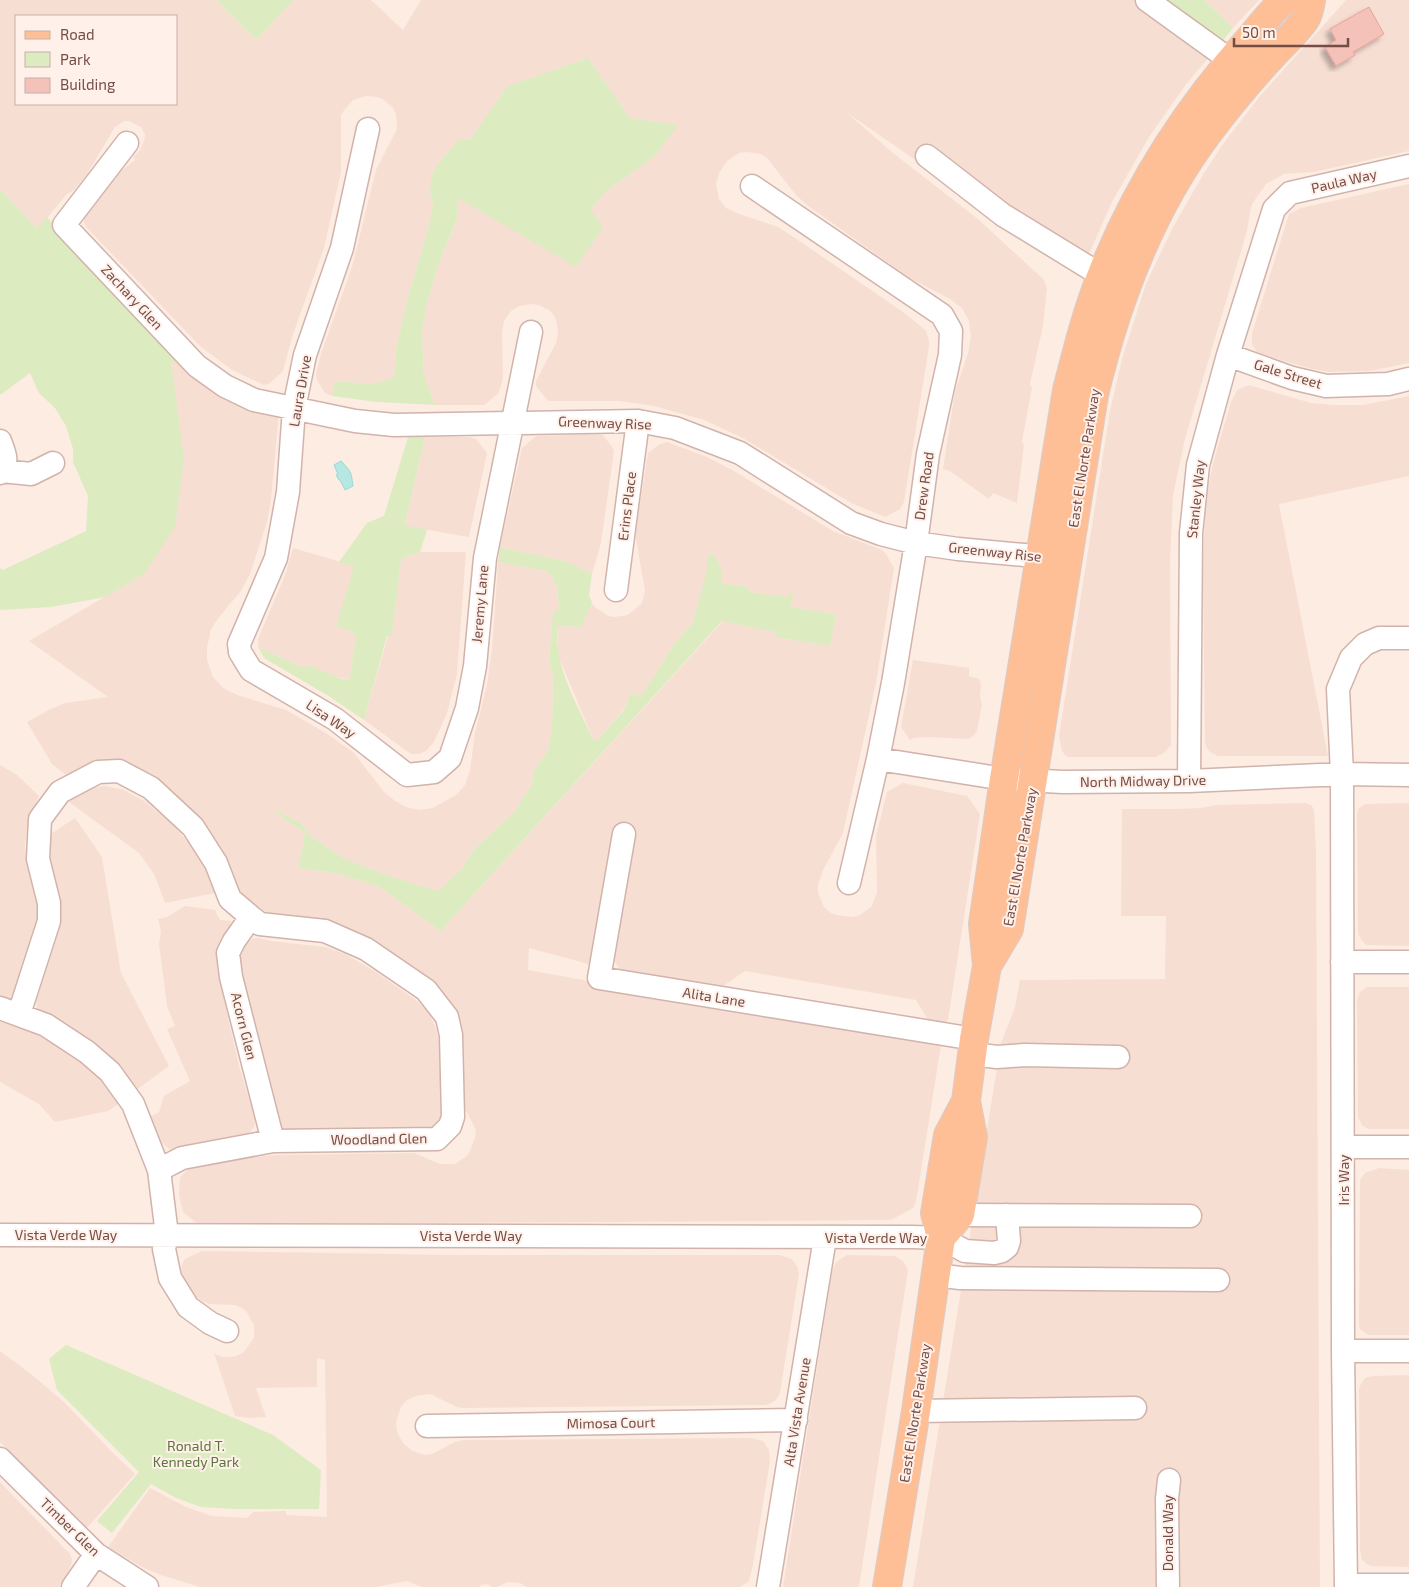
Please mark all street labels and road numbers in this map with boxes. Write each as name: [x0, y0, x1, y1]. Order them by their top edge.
street label: Paula Way: [1309, 165, 1379, 196]
street label: Zachary Glen: [98, 261, 167, 333]
street label: Laura Drive: [285, 354, 314, 428]
street label: Gale Street: [1252, 355, 1324, 392]
street label: East El Norte Parkway: [1064, 387, 1103, 529]
street label: Greenway Rise: [558, 412, 652, 433]
street label: Drew Road: [910, 451, 937, 521]
street label: Stanley Way: [1183, 458, 1208, 539]
street label: Erins Place: [614, 470, 639, 542]
street label: Greenway Rise: [948, 538, 1042, 565]
street label: Jeremy Lane: [468, 564, 491, 644]
street label: Lisa Way: [303, 696, 360, 742]
street label: North Midway Drive: [1080, 771, 1206, 790]
street label: East El Norte Parkway: [999, 786, 1040, 928]
street label: Alita Lane: [682, 983, 747, 1010]
street label: Acorn Glen: [228, 990, 261, 1061]
street label: Woodland Glen: [331, 1129, 427, 1148]
street label: Iris Way: [1335, 1154, 1352, 1206]
street label: Vista Verde Way: [15, 1226, 118, 1243]
street label: Vista Verde Way: [420, 1227, 523, 1244]
street label: Vista Verde Way: [825, 1229, 928, 1246]
street label: East El Norte Parkway: [895, 1342, 934, 1484]
street label: Alta Vista Avenue: [779, 1356, 814, 1468]
street label: Mimosa Court: [566, 1413, 656, 1432]
street label: Timber Glen: [37, 1494, 104, 1559]
street label: Donald Way: [1159, 1494, 1176, 1571]

